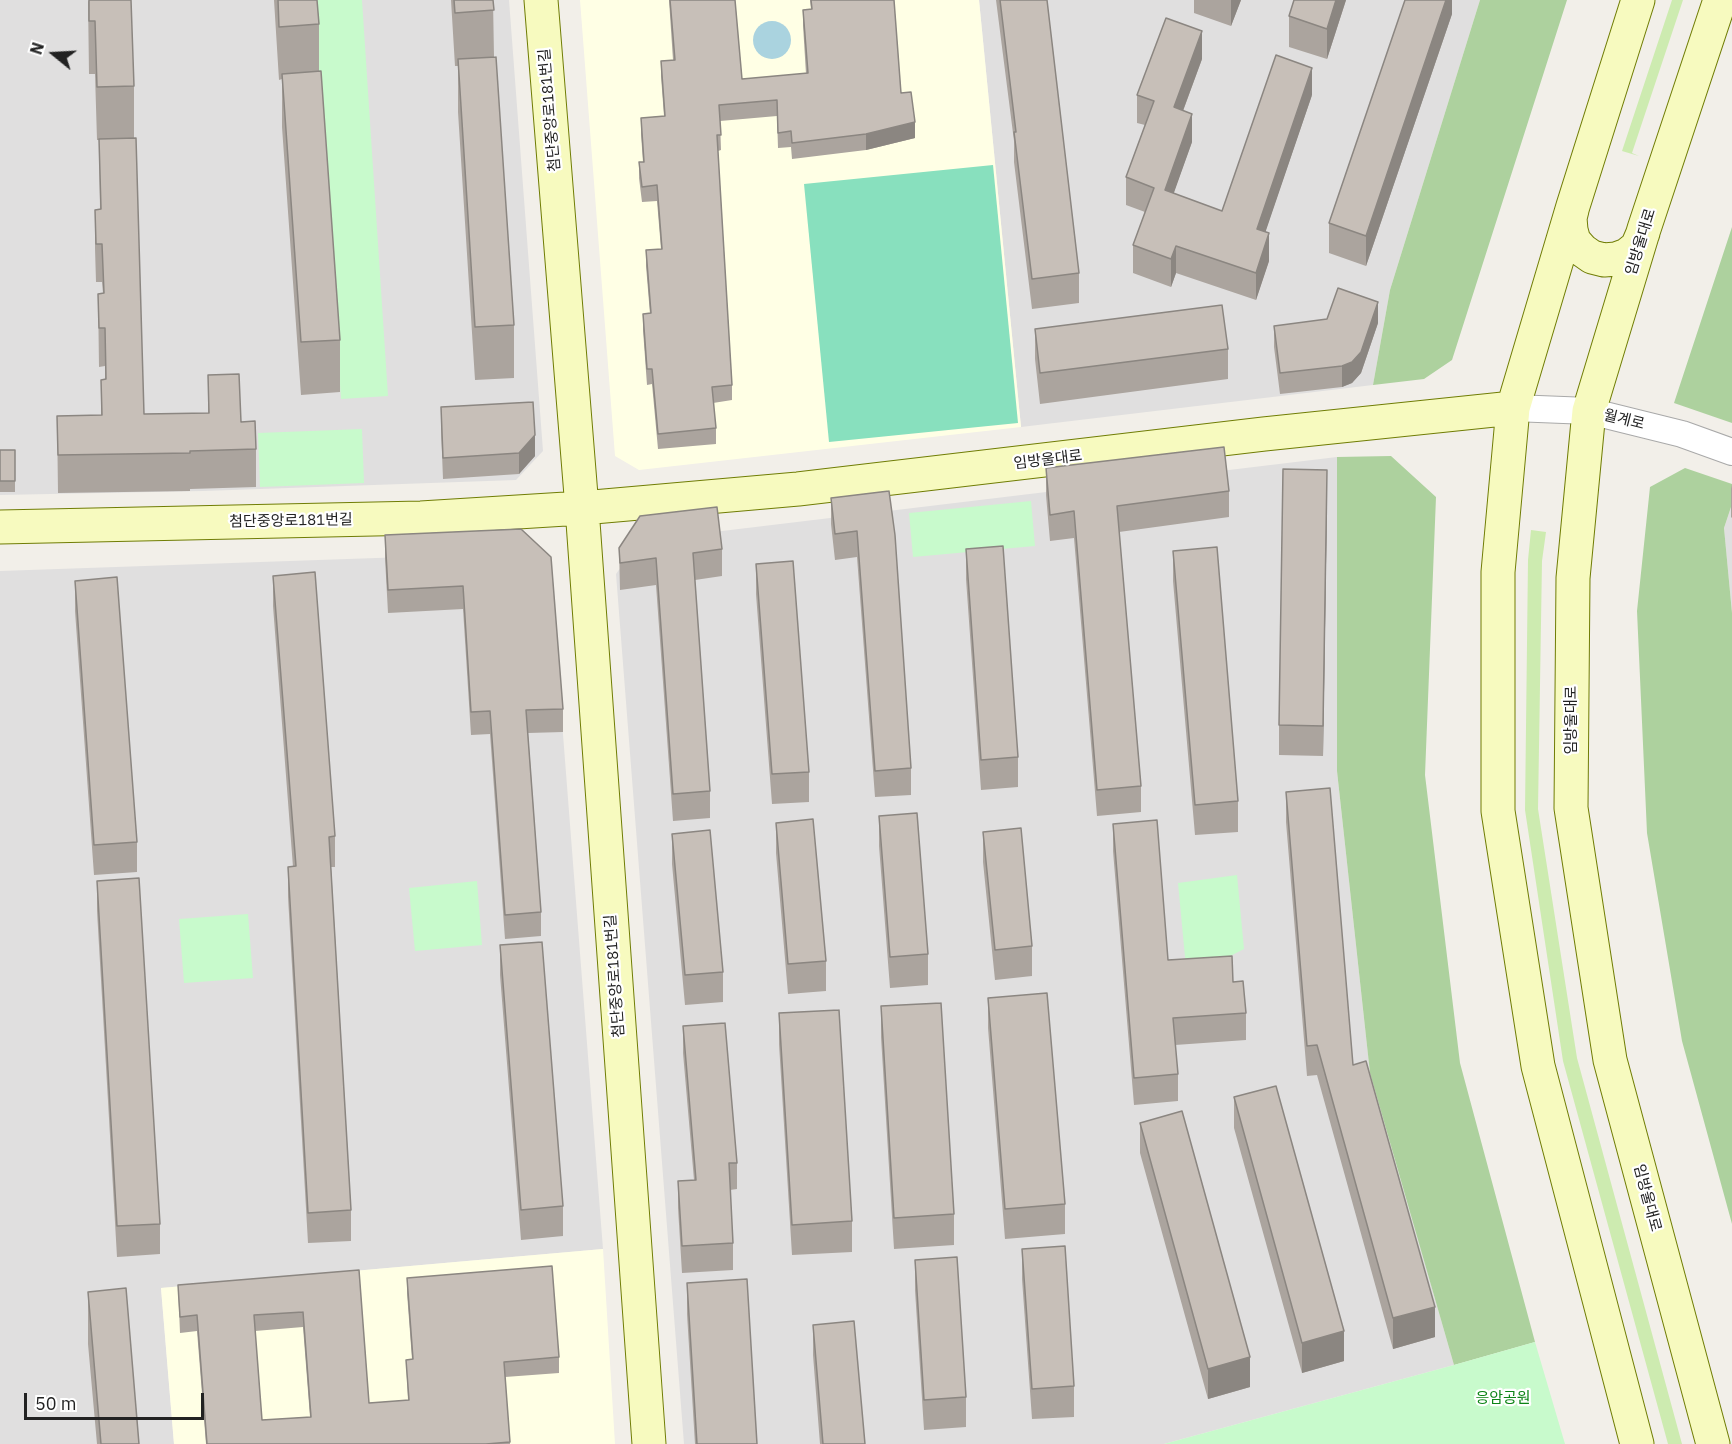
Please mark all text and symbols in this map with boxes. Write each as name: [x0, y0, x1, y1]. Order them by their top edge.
north arrow: [24, 24, 84, 84]
text: N: [26, 40, 48, 57]
street label: 첨단중앙로181번길: [536, 48, 564, 172]
street label: 임방울대로: [1622, 206, 1660, 278]
street label: 월계로: [1602, 406, 1646, 434]
street label: 임방울대로: [1013, 447, 1083, 473]
street label: 첨단중앙로181번길: [229, 511, 353, 531]
street label: 임방울대로: [1563, 686, 1581, 754]
street label: 첨단중앙로181번길: [602, 914, 628, 1038]
street label: 임방울대로: [1629, 1162, 1665, 1234]
scale bar: [27, 1381, 207, 1419]
park label: 응암공원: [1475, 1390, 1531, 1408]
text: 50 m: [35, 1392, 77, 1415]

